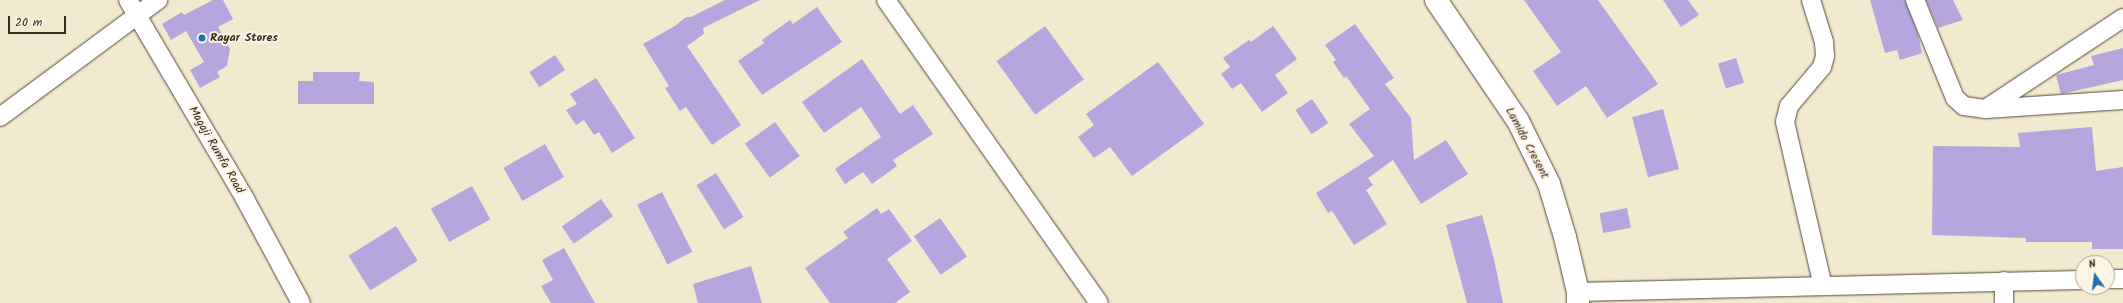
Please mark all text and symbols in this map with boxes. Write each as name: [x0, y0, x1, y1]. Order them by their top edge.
scale bar: [10, 8, 68, 34]
text: 20 m: [15, 13, 42, 32]
place label: Rayar Stores: [210, 31, 278, 45]
marker: Rayar Stores: [197, 33, 207, 43]
street label: Magaji Rumfa Road: [185, 104, 247, 196]
street label: Lamido Cresent: [1502, 105, 1552, 181]
north arrow: [2075, 255, 2115, 295]
text: N: [2087, 255, 2098, 274]

